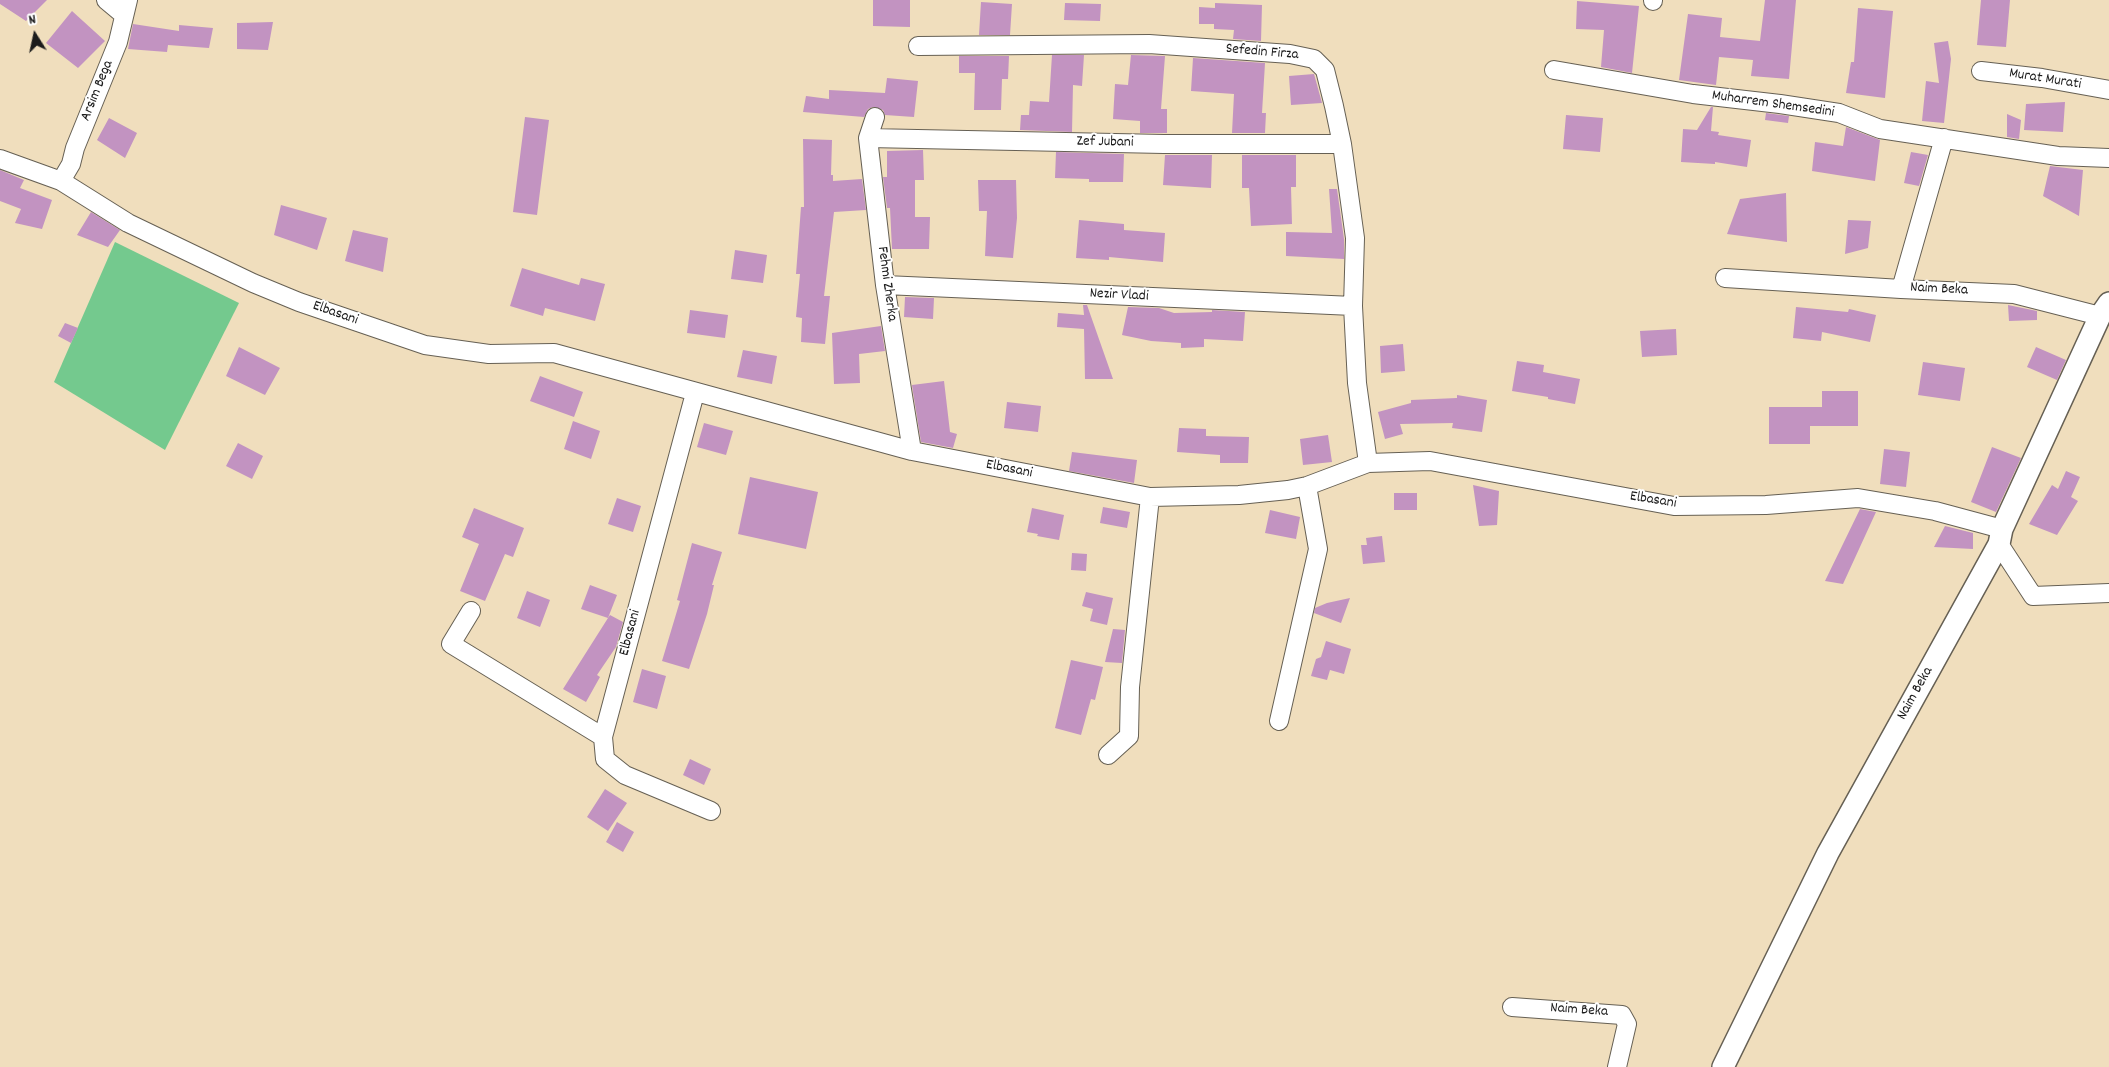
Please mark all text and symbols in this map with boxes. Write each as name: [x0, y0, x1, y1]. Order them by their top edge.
north arrow: [10, 10, 60, 60]
text: N: [27, 10, 38, 31]
street label: Sefedin Firza: [1225, 41, 1299, 65]
street label: Arsim Bega: [78, 58, 118, 124]
street label: Murat Murati: [2008, 65, 2082, 95]
street label: Muharrem Shemsedini: [1711, 88, 1835, 122]
street label: Zef Jubani: [1076, 134, 1134, 152]
street label: Fehmi Zherka: [872, 245, 900, 323]
street label: Naim Beka: [1910, 279, 1968, 301]
street label: Nezir Vladi: [1089, 285, 1149, 307]
street label: Elbasani: [310, 298, 360, 330]
street label: Elbasani: [984, 457, 1034, 483]
street label: Elbasani: [1628, 488, 1678, 514]
street label: Elbasani: [616, 608, 646, 658]
street label: Naim Beka: [1894, 664, 1938, 724]
street label: Naim Beka: [1550, 1000, 1608, 1022]

